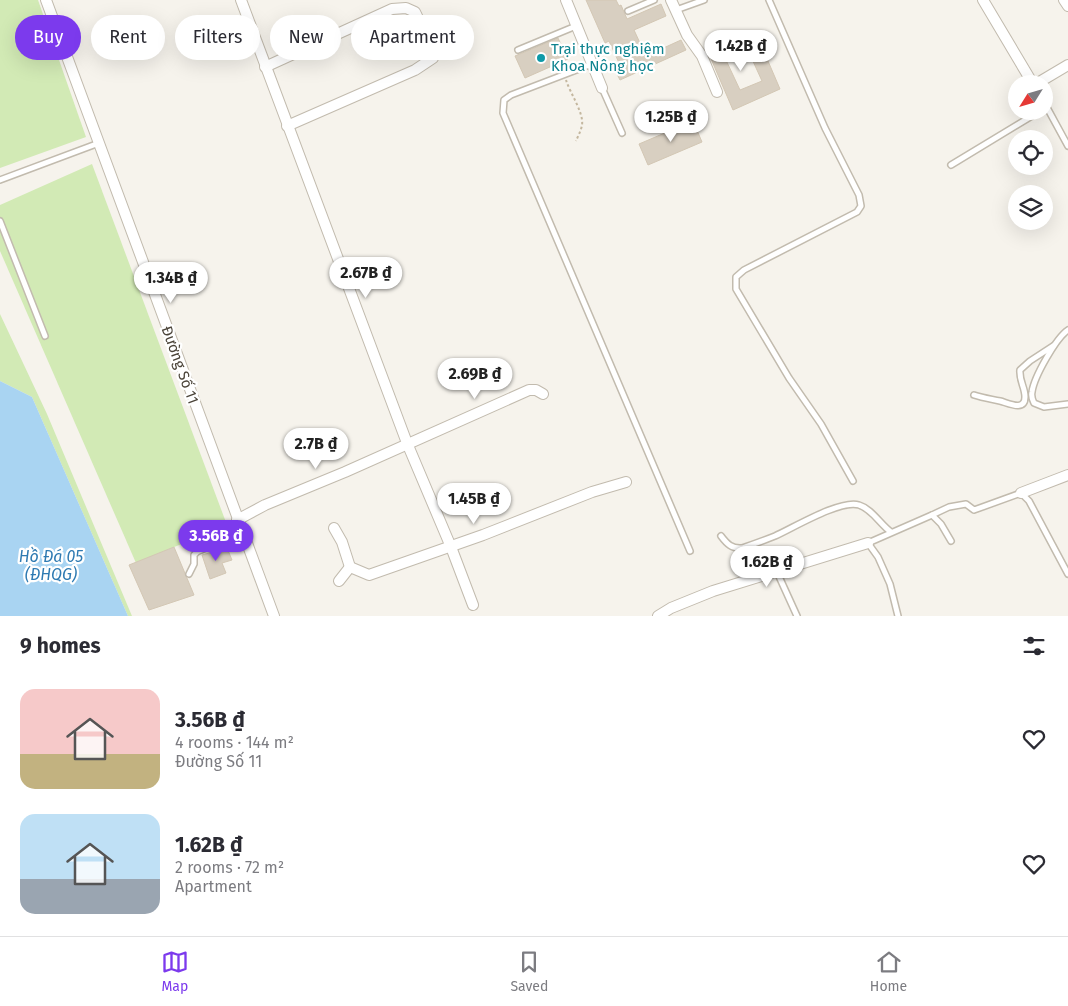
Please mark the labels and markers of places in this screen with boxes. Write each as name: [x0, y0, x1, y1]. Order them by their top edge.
pin: 1.42B ₫: [695, 30, 787, 72]
place label: Trại thực nghiệm Khoa Nông học: [551, 40, 665, 75]
marker: Trại thực nghiệm Khoa Nông học: [535, 52, 547, 64]
pin: 1.25B ₫: [625, 100, 717, 143]
pin: 2.67B ₫: [320, 256, 412, 299]
pin: 1.34B ₫: [125, 262, 217, 304]
pin: 2.69B ₫: [429, 358, 521, 400]
pin: 2.7B ₫: [275, 428, 357, 470]
pin: 1.45B ₫: [428, 482, 520, 525]
pin: 3.56B ₫: [170, 520, 262, 562]
pin: 1.62B ₫: [721, 546, 813, 588]

